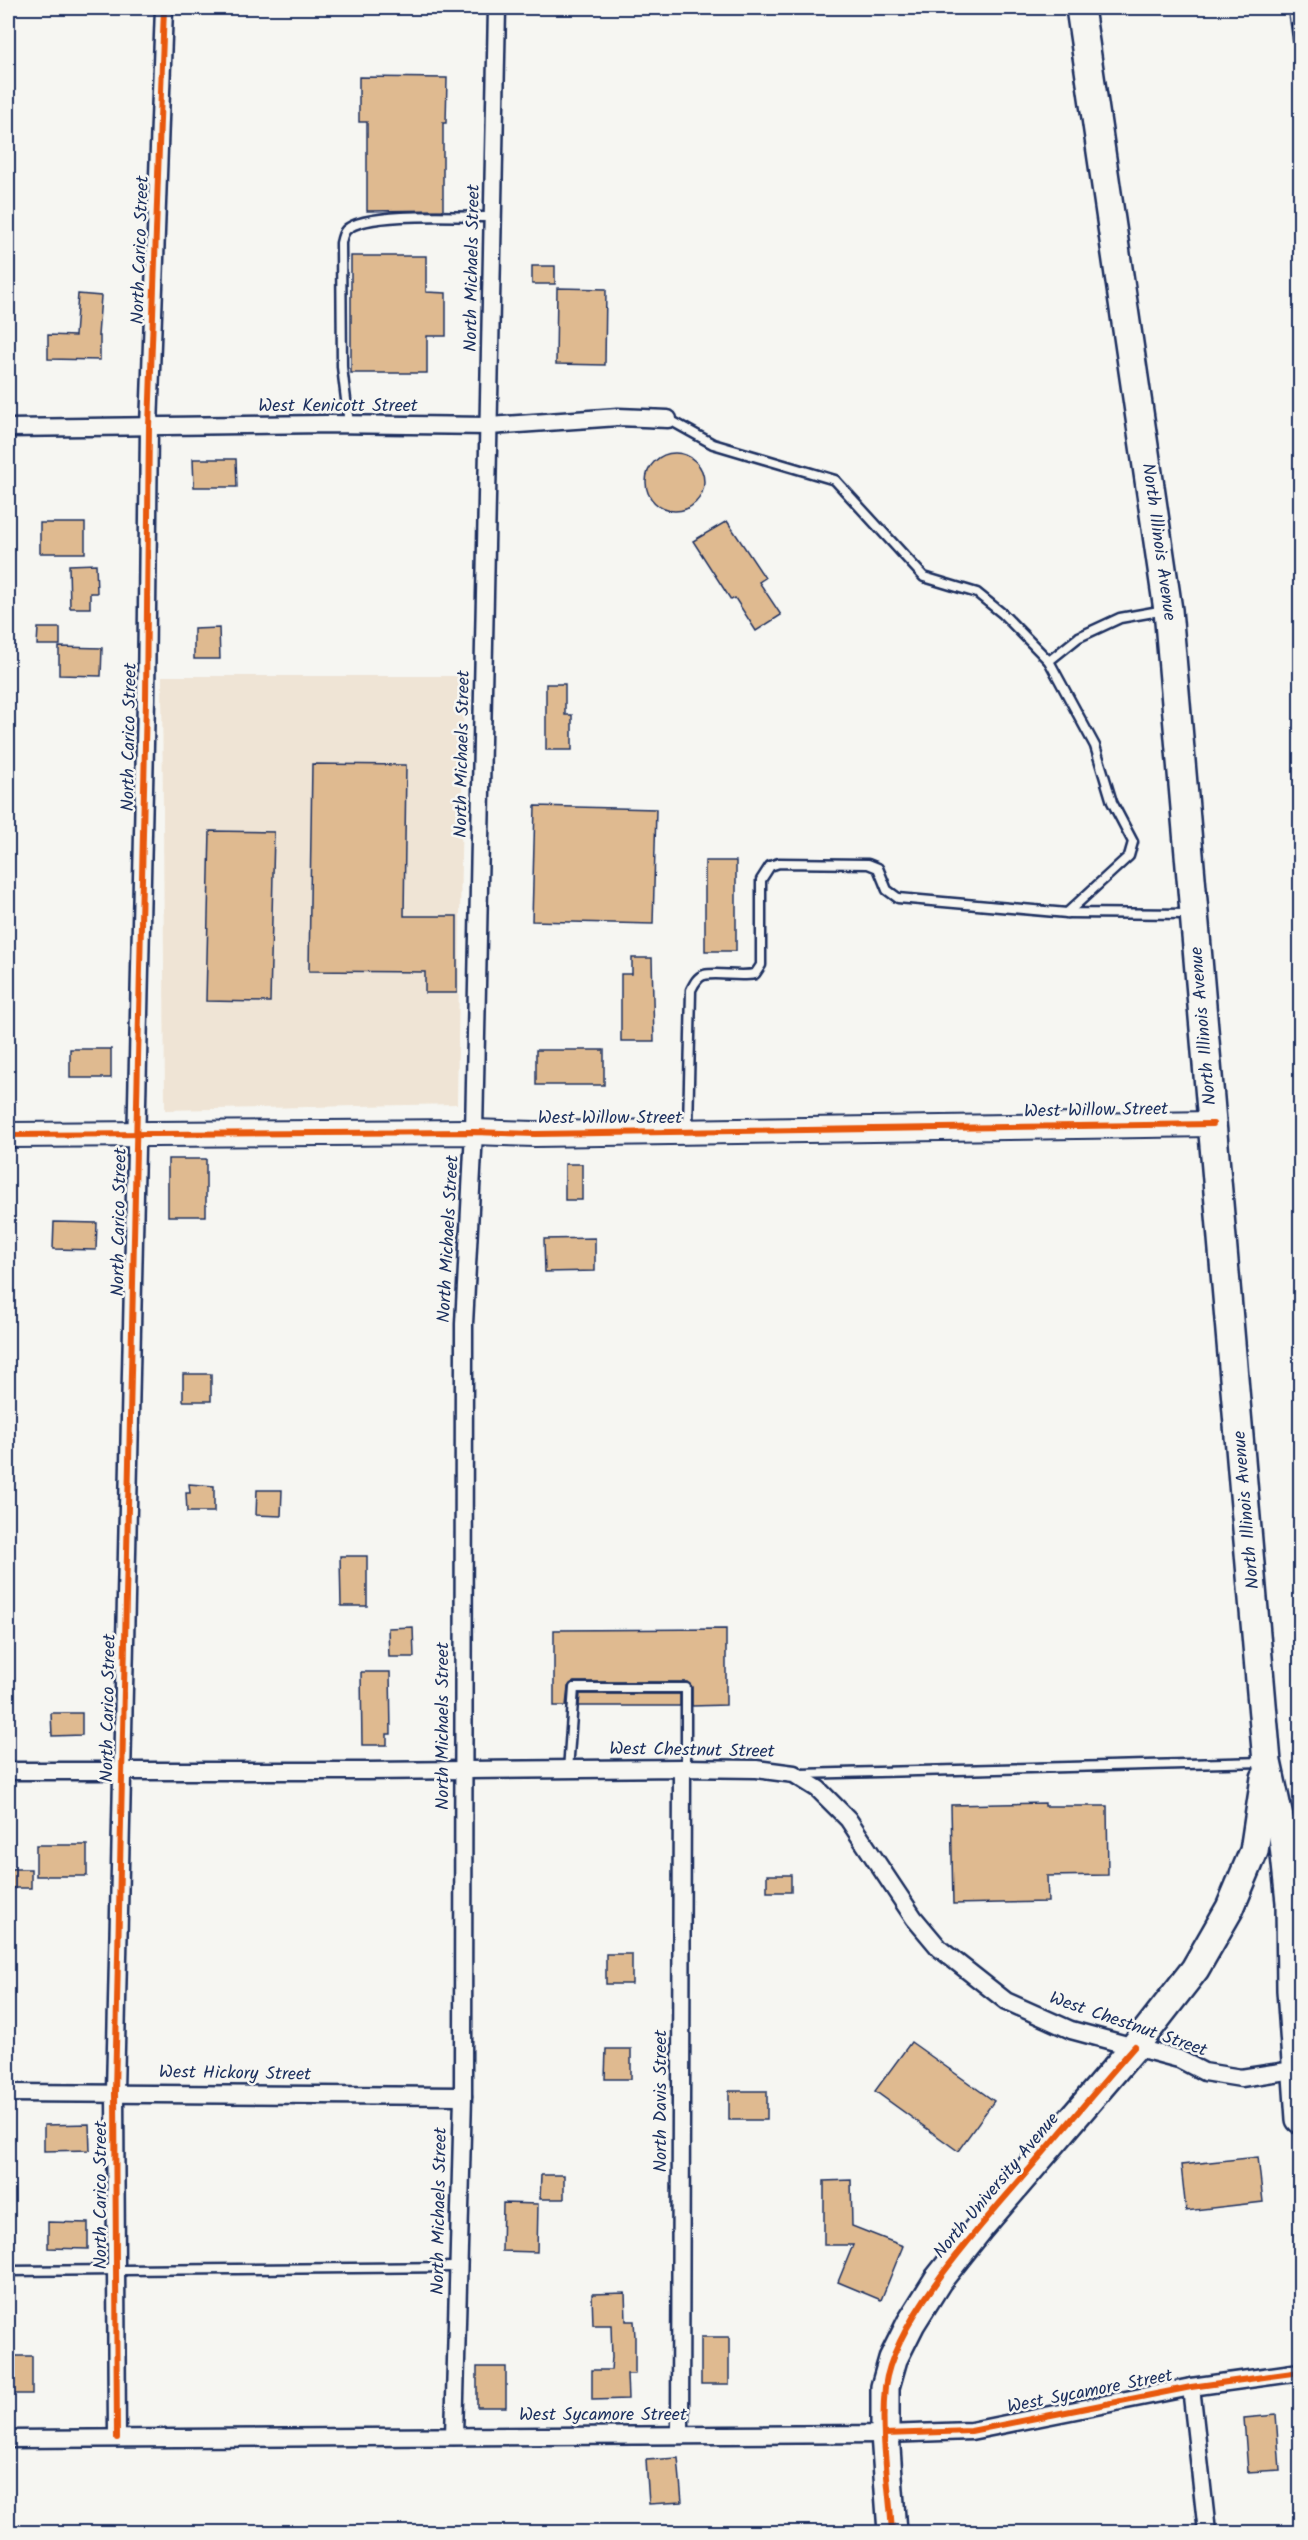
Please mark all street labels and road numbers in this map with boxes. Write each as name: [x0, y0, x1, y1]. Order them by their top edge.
street label: North Carico Street: [124, 174, 158, 325]
street label: North Michaels Street: [457, 183, 489, 352]
street label: West Kenicott Street: [258, 392, 419, 421]
street label: North Illinois Avenue: [1133, 461, 1183, 623]
street label: North Carico Street: [114, 661, 146, 812]
street label: North Michaels Street: [447, 669, 479, 838]
street label: North Illinois Avenue: [1183, 946, 1225, 1106]
street label: West Willow Street: [1024, 1095, 1169, 1127]
street label: West Willow Street: [538, 1104, 683, 1133]
street label: North Carico Street: [104, 1146, 136, 1297]
street label: North Michaels Street: [430, 1153, 468, 1324]
street label: North Illinois Avenue: [1226, 1430, 1268, 1590]
street label: North Carico Street: [93, 1632, 125, 1783]
street label: North Michaels Street: [429, 1641, 458, 1810]
street label: West Chestnut Street: [609, 1735, 776, 1767]
street label: West Chestnut Street: [1045, 1984, 1212, 2066]
street label: North Davis Street: [647, 2029, 676, 2172]
street label: West Hickory Street: [159, 2058, 312, 2090]
street label: North University Avenue: [927, 2106, 1067, 2266]
street label: North Carico Street: [87, 2120, 116, 2269]
street label: North Michaels Street: [424, 2126, 456, 2295]
street label: West Sycamore Street: [1005, 2362, 1176, 2422]
street label: West Sycamore Street: [519, 2401, 688, 2430]

